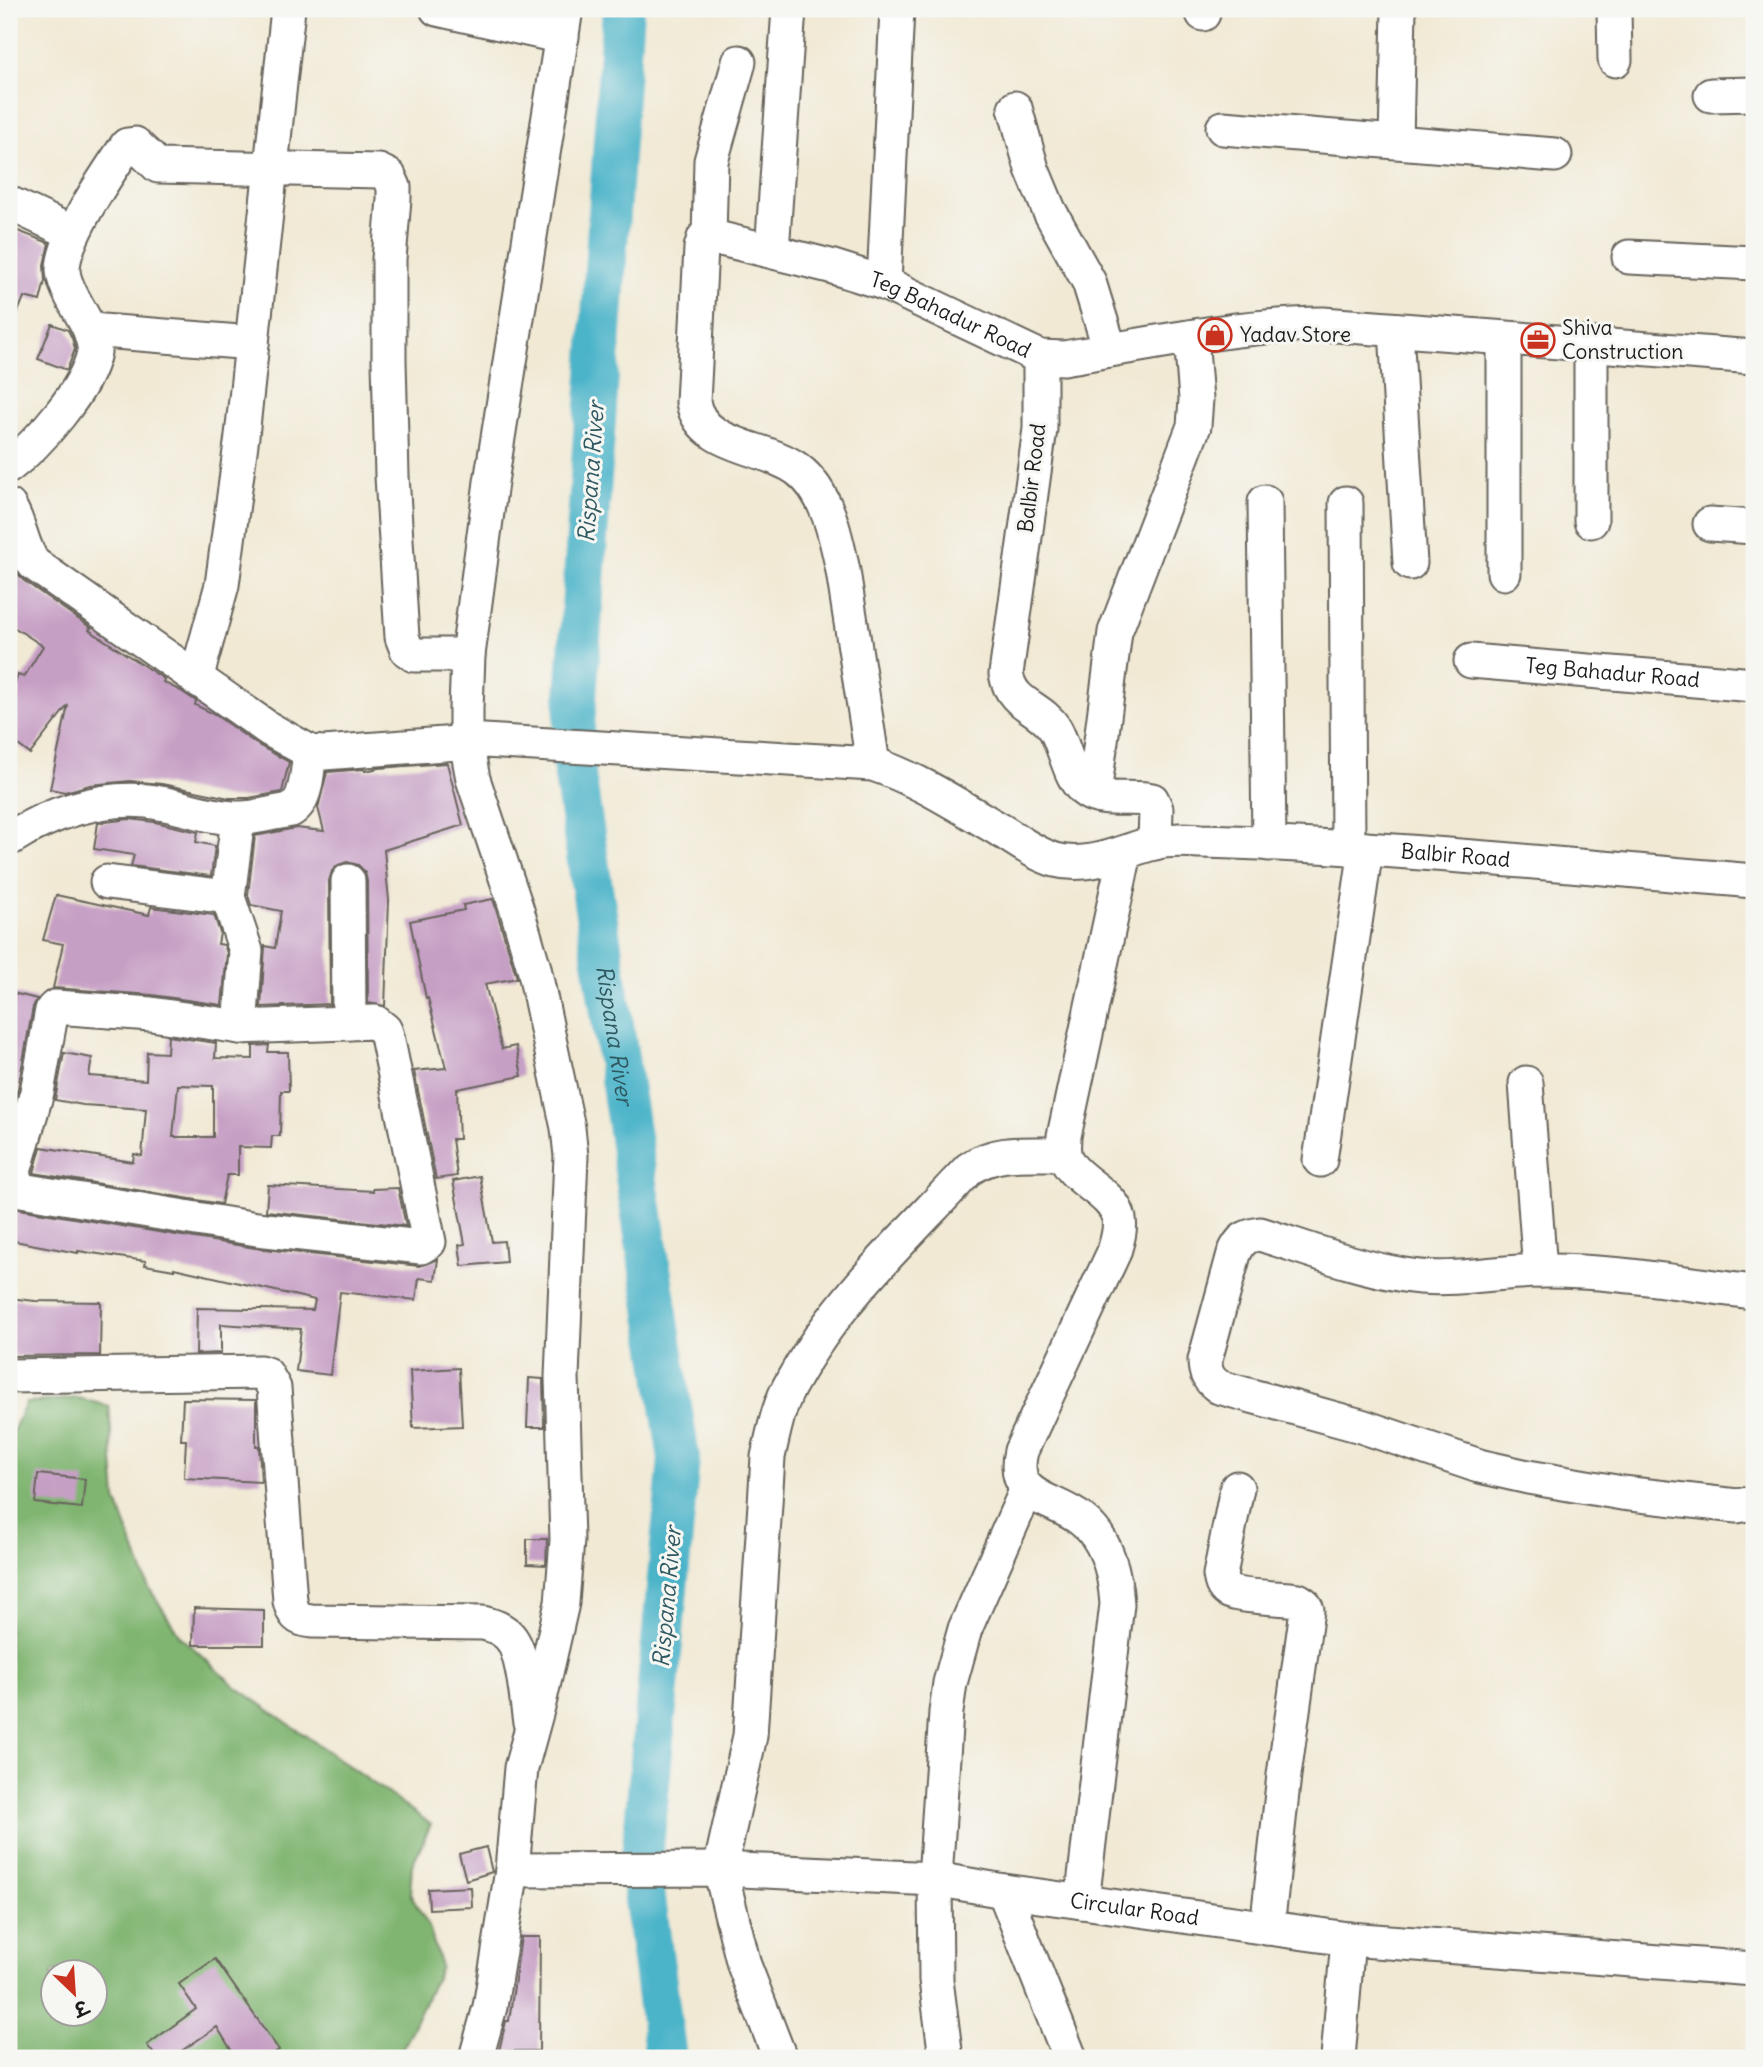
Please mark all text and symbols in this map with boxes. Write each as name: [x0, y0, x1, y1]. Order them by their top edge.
street label: Teg Bahadur Road: [867, 266, 1036, 364]
place label: Shiva Construction: [1562, 314, 1683, 365]
shop icon: Yadav Store: [1196, 316, 1234, 354]
place label: Yadav Store: [1240, 321, 1351, 348]
office icon: Shiva Construction: [1519, 321, 1557, 359]
water label: Rispana River: [571, 398, 610, 543]
street label: Balbir Road: [1011, 422, 1052, 534]
street label: Teg Bahadur Road: [1524, 652, 1701, 693]
street label: Balbir Road: [1400, 837, 1511, 873]
water label: Rispana River: [590, 963, 640, 1110]
water label: Rispana River: [646, 1523, 687, 1669]
street label: Circular Road: [1069, 1886, 1201, 1931]
north arrow: [38, 1958, 108, 2028]
text: उ: [68, 1994, 94, 2023]

